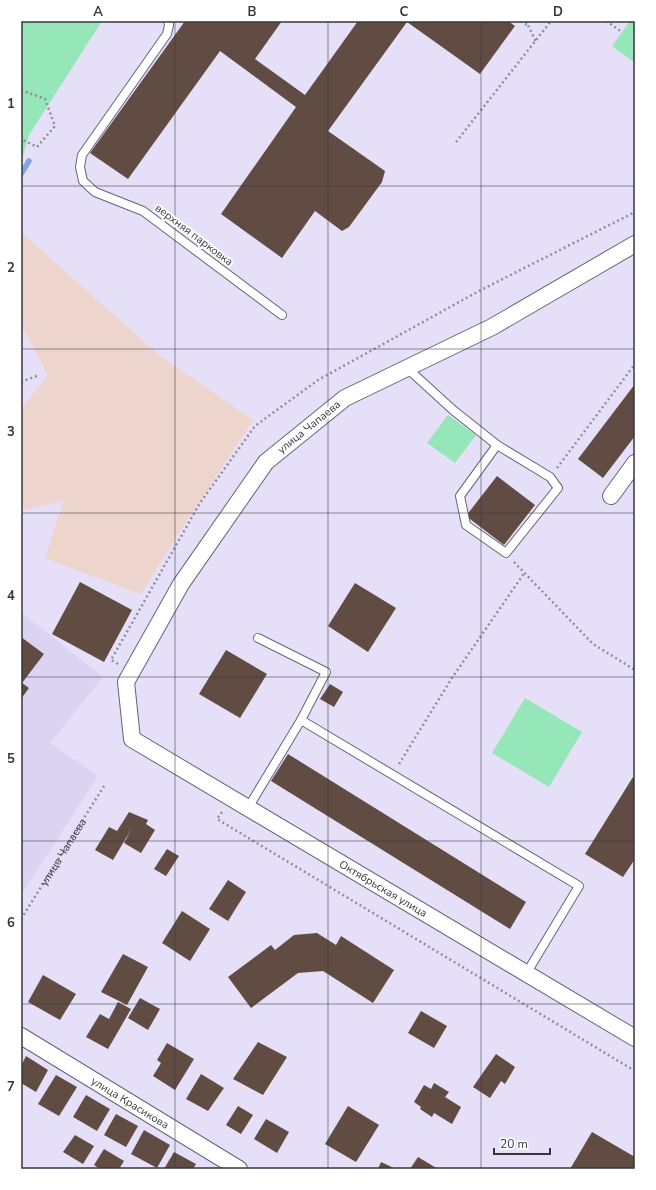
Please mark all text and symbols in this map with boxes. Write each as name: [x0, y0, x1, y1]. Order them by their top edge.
text: A: [93, 3, 103, 21]
text: B: [248, 3, 257, 21]
text: C: [400, 3, 409, 21]
text: D: [553, 3, 563, 21]
text: 1: [7, 95, 15, 113]
street label: верхняя парковка: [152, 201, 236, 269]
text: 2: [7, 259, 15, 277]
street label: улица Чапаева: [274, 397, 344, 457]
text: 3: [7, 423, 15, 441]
text: 4: [7, 587, 15, 605]
text: 5: [7, 750, 15, 768]
street label: улица Чапаева: [36, 815, 90, 889]
street label: Октябрьская улица: [336, 856, 430, 920]
text: 6: [7, 914, 15, 932]
street label: улица Красикова: [88, 1073, 172, 1132]
text: 7: [7, 1078, 15, 1096]
scale bar: [494, 1130, 550, 1156]
text: 20 m: [500, 1136, 528, 1152]

